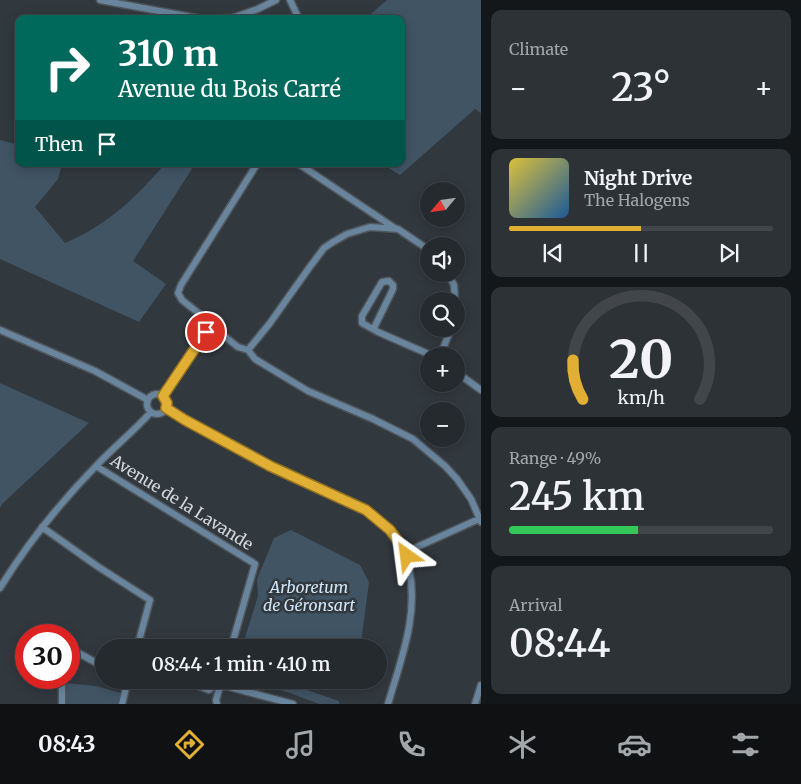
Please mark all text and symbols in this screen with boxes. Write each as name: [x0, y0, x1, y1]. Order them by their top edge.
text: 310 m: [118, 32, 218, 76]
icon: right: [35, 35, 100, 100]
text: Climate: [509, 39, 568, 59]
text: 23°: [611, 64, 671, 111]
text: −: [509, 70, 528, 106]
text: +: [754, 70, 773, 106]
text: Avenue du Bois Carré: [118, 75, 341, 103]
icon: arrive: [93, 130, 121, 158]
text: Then: [35, 132, 83, 156]
text: Night Drive: [584, 166, 692, 190]
north arrow: [420, 182, 465, 228]
map controls: [420, 182, 465, 447]
text: The Halogens: [584, 190, 690, 210]
button: sound: [420, 237, 465, 282]
icon: previous: [539, 239, 567, 267]
icon: pause: [627, 239, 655, 267]
icon: next: [715, 239, 743, 267]
button: search: [420, 292, 465, 337]
pin: [185, 311, 227, 353]
icon: arrive: [192, 318, 220, 346]
text: 20: [609, 327, 673, 392]
button: +: [420, 347, 465, 392]
text: km/h: [617, 386, 665, 409]
button: −: [420, 402, 465, 447]
text: Range · 49%: [509, 448, 601, 468]
street label: Avenue de la Lavande: [106, 449, 257, 554]
text: 245 km: [509, 473, 645, 520]
position arrow: [380, 529, 432, 581]
park label: Arboretum de Géronsart: [263, 577, 356, 615]
text: Arrival: [509, 595, 562, 615]
text: 08:44: [509, 620, 611, 667]
speed limit sign: 30: [15, 624, 80, 689]
text: 08:44 · 1 min · 410 m: [151, 652, 331, 676]
icon: directions: [172, 727, 207, 762]
icon: music: [283, 727, 318, 762]
icon: phone: [394, 727, 429, 762]
icon: climate: [505, 727, 540, 762]
icon: car: [617, 727, 652, 762]
icon: filters: [728, 727, 763, 762]
text: 08:43: [38, 730, 96, 758]

